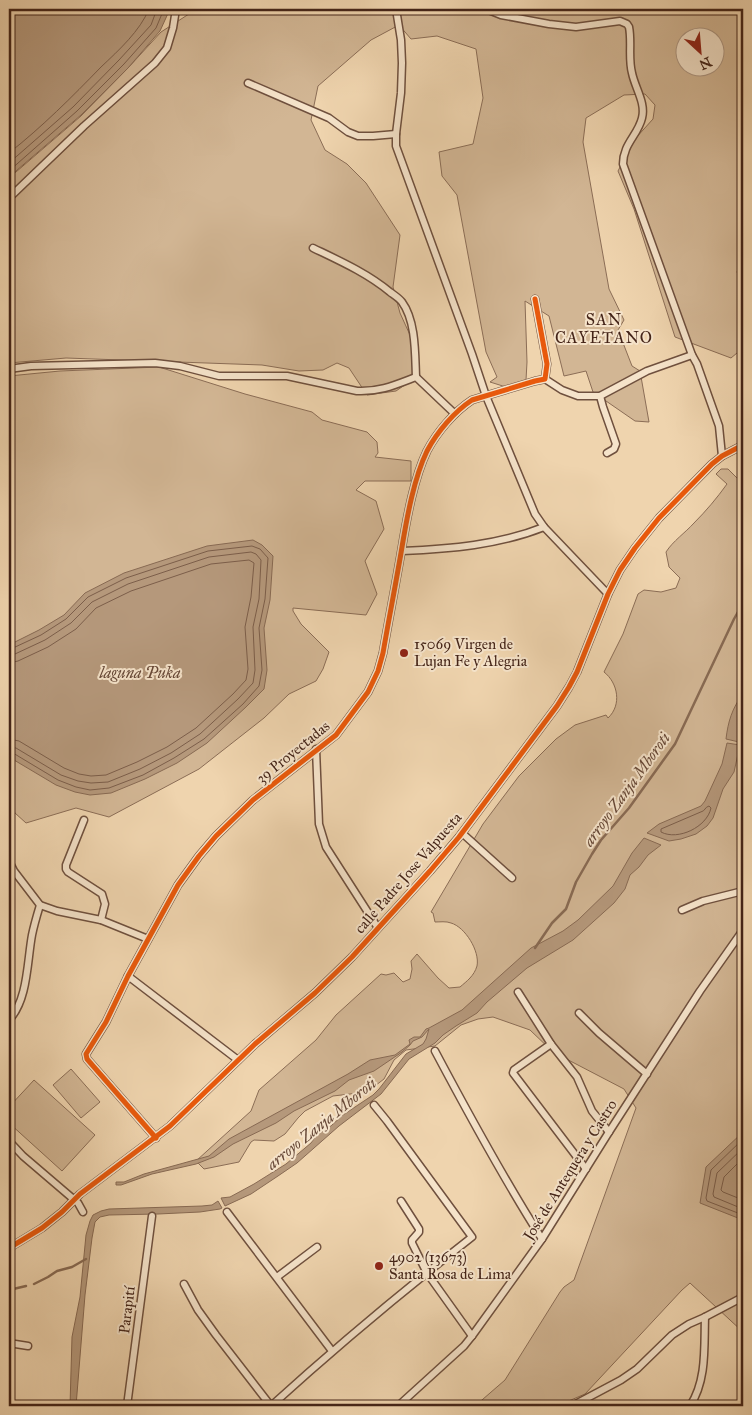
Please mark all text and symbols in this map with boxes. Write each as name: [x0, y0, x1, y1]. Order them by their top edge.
north arrow: [674, 28, 724, 78]
text: N: [696, 53, 715, 74]
district label: SAN CAYETANO: [555, 310, 653, 347]
place label: 15069 Virgen de Lujan Fe y Alegria: [414, 635, 528, 670]
marker: 15069 Virgen de Lujan Fe y Alegria: [398, 647, 410, 659]
water label: laguna Puka: [98, 663, 181, 682]
street label: 39 Proyectadas: [253, 717, 333, 787]
water label: arroyo Zanja Mboroti: [578, 729, 675, 851]
street label: calle Padre Jose Valpuesta: [351, 808, 467, 938]
water label: arroyo Zanja Mboroti: [262, 1073, 381, 1175]
street label: José de Antequera y Castro: [518, 1096, 622, 1246]
place label: 4902 (13673) Santa Rosa de Lima: [389, 1248, 512, 1283]
marker: 4902 (13673) Santa Rosa de Lima: [373, 1260, 385, 1272]
street label: Parapití: [115, 1284, 139, 1335]

